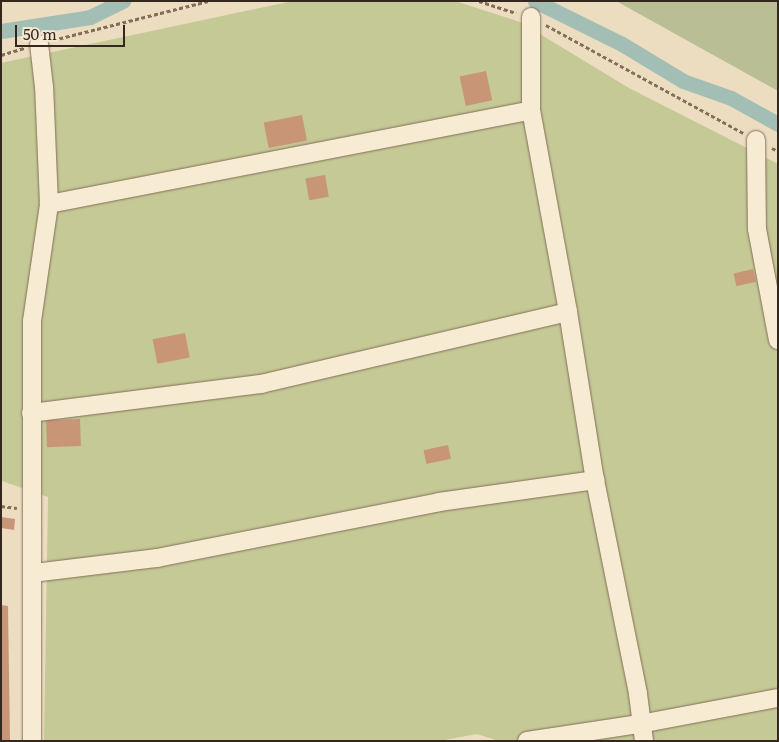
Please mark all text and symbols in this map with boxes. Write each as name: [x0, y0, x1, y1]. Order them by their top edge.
scale bar: [18, 15, 128, 47]
text: 50 m: [23, 22, 57, 45]

